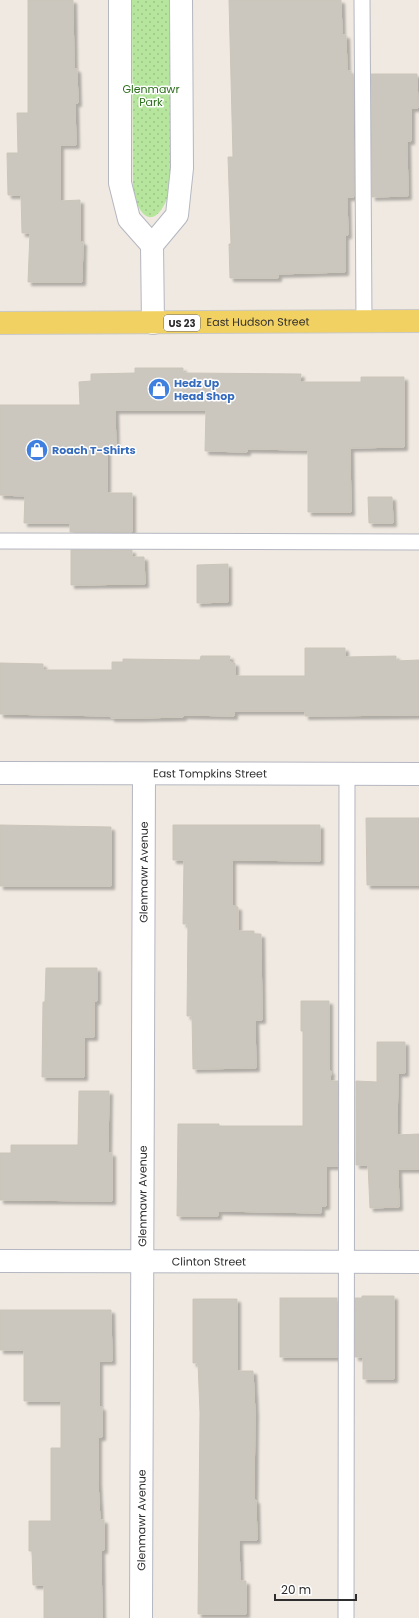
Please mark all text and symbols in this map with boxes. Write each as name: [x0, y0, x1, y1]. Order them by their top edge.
park label: Glenmawr Park: [122, 81, 180, 110]
street label: East Hudson Street: [206, 314, 310, 330]
road number: US 23: [164, 315, 200, 331]
place label: Hedz Up Head Shop: [174, 375, 235, 404]
shop icon: Hedz Up Head Shop: [146, 376, 172, 402]
shop icon: Roach T-Shirts: [24, 437, 50, 463]
place label: Roach T-Shirts: [52, 442, 136, 458]
street label: East Tompkins Street: [153, 765, 267, 782]
street label: Glenmawr Avenue: [135, 821, 152, 923]
street label: Glenmawr Avenue: [134, 1145, 151, 1247]
street label: Clinton Street: [172, 1253, 246, 1270]
street label: Glenmawr Avenue: [133, 1469, 150, 1571]
scale bar: [275, 1576, 356, 1602]
text: 20 m: [281, 1581, 311, 1598]

